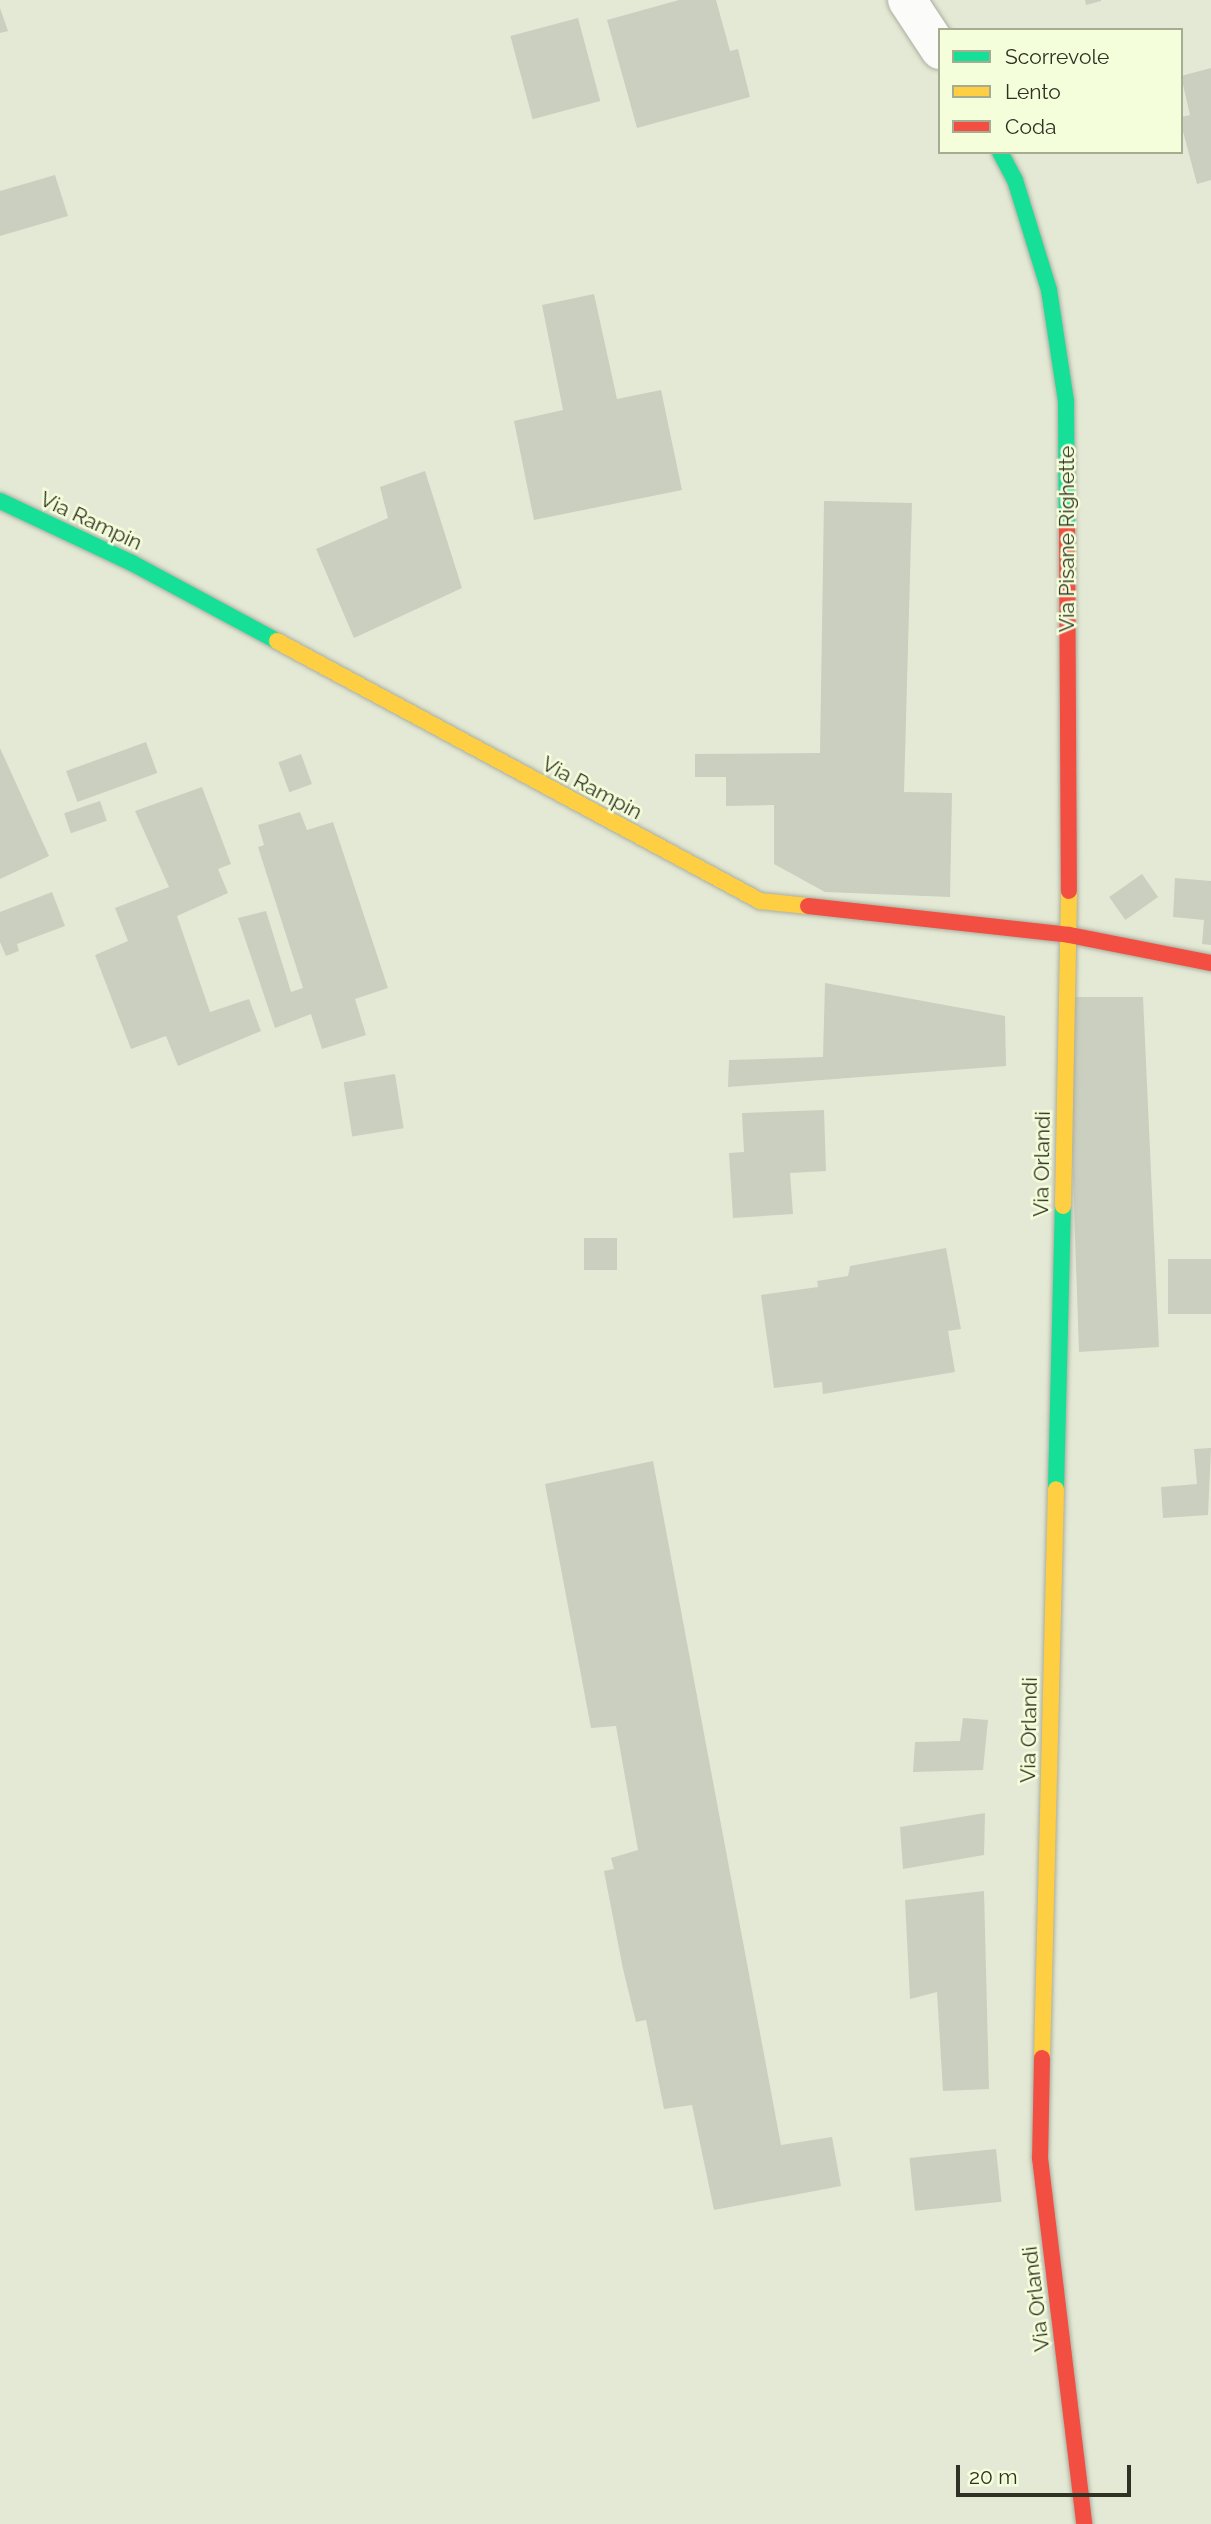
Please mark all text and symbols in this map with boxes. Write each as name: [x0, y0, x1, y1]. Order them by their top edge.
legend: [938, 28, 1183, 154]
text: Scorrevole: [1005, 44, 1109, 69]
text: Lento: [1005, 79, 1061, 104]
text: Coda: [1005, 114, 1056, 139]
street label: Via Pisane Righette: [1054, 446, 1080, 632]
street label: Via Rampin: [36, 486, 146, 556]
street label: Via Rampin: [538, 751, 646, 825]
street label: Via Orlandi: [1028, 1111, 1056, 1217]
street label: Via Orlandi: [1015, 1677, 1043, 1783]
street label: Via Orlandi: [1017, 2245, 1055, 2353]
scale bar: [959, 2450, 1134, 2494]
text: 20 m: [969, 2464, 1017, 2489]

